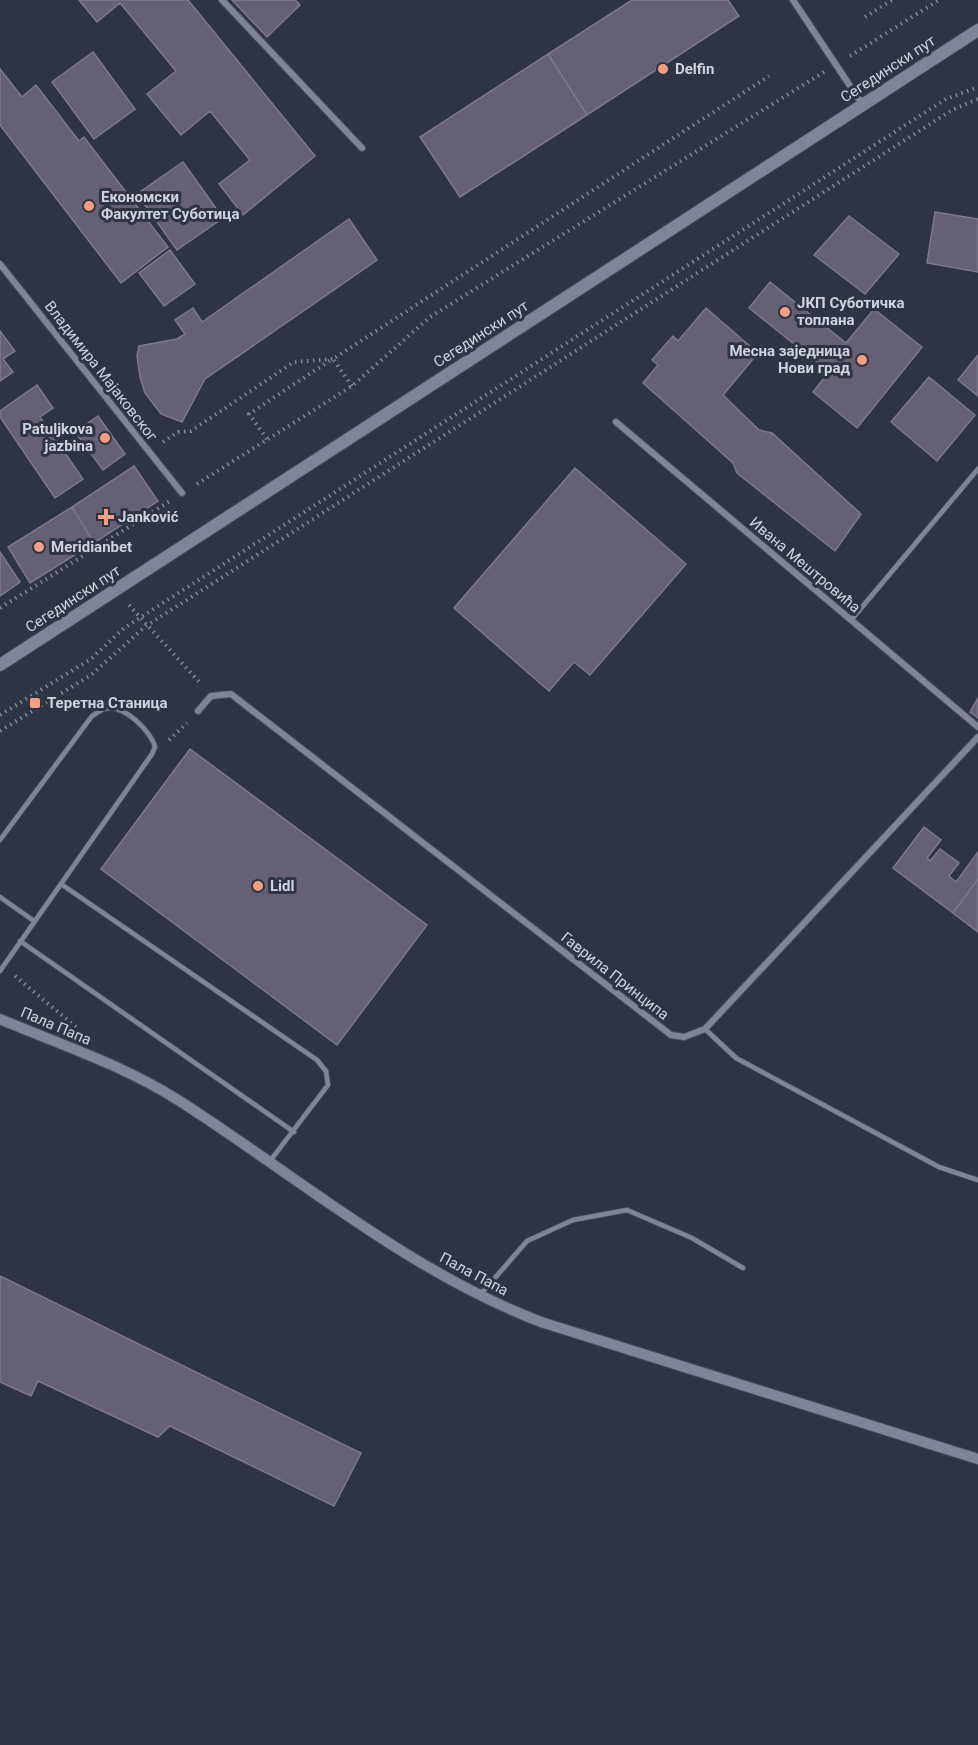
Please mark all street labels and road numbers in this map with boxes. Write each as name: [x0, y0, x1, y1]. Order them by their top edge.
street label: Сегедински пут: [837, 32, 939, 106]
street label: Владимира Мајаковског: [41, 297, 162, 445]
street label: Сегедински пут: [430, 297, 532, 371]
street label: Ивана Мештровића: [746, 513, 864, 617]
street label: Сегедински пут: [22, 562, 124, 636]
street label: Гаврила Принципа: [557, 928, 673, 1024]
street label: Пала Папа: [18, 1003, 94, 1049]
street label: Пала Папа: [437, 1248, 511, 1300]

